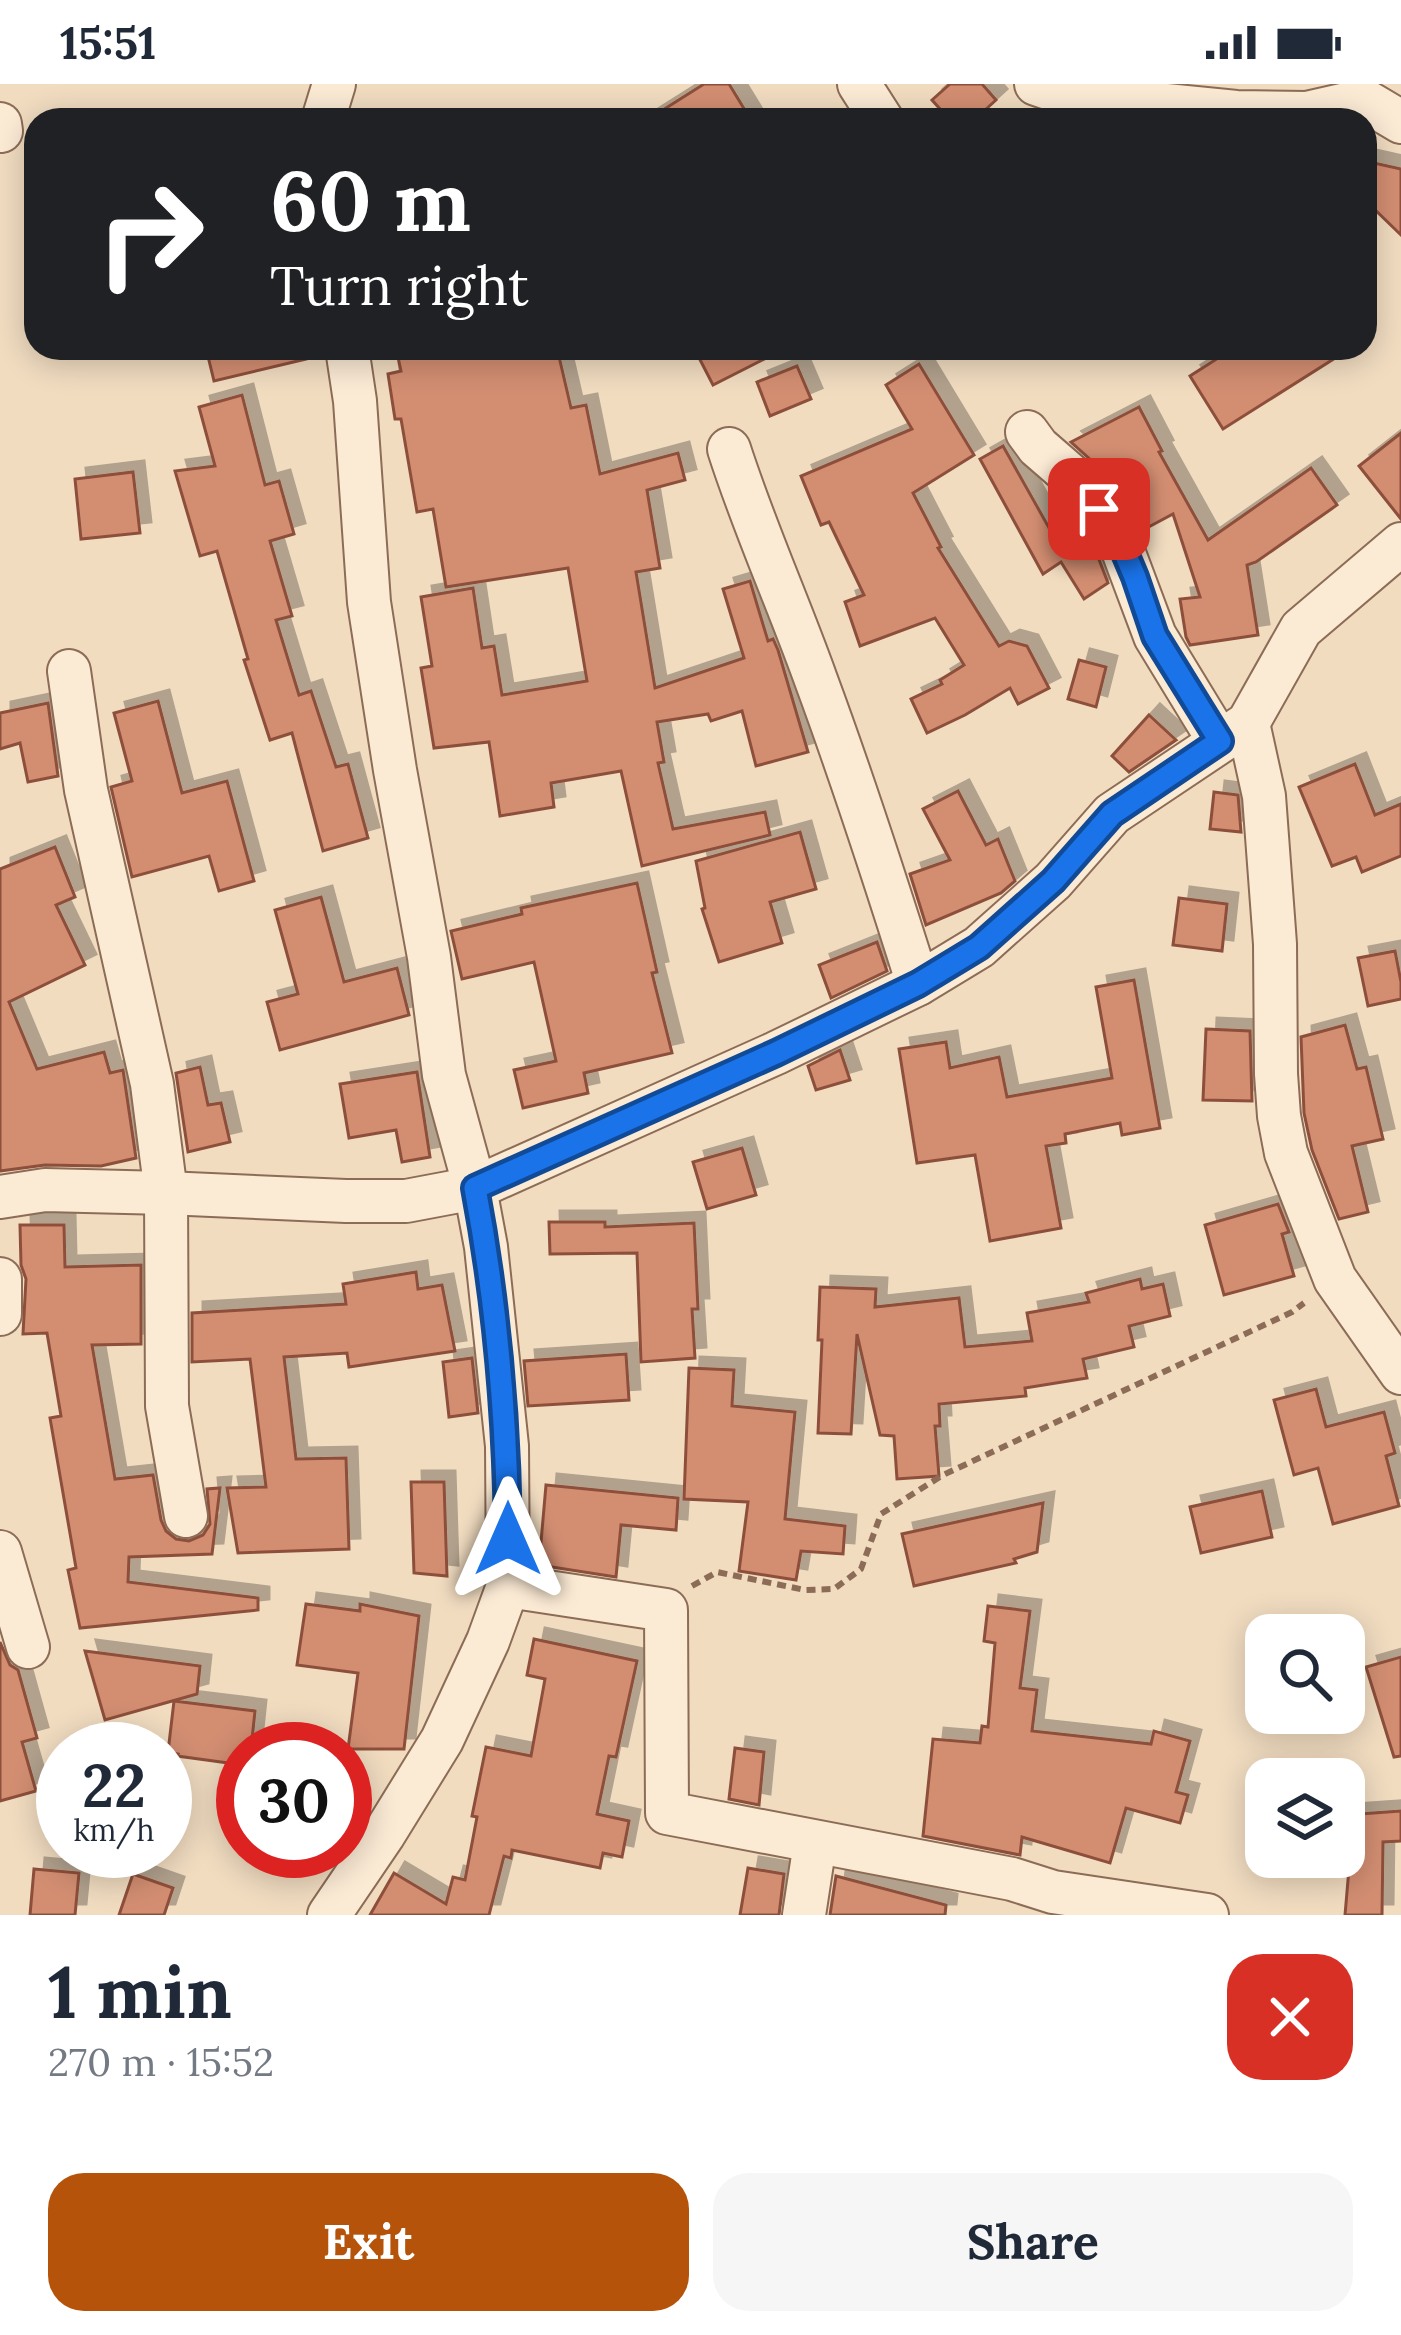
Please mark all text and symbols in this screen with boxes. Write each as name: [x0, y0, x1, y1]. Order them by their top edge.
text: 15:51: [60, 14, 156, 71]
text: 60 m: [270, 146, 471, 254]
icon: right: [72, 156, 228, 312]
text: Turn right: [270, 251, 529, 320]
pin: [1048, 458, 1150, 560]
icon: arrive: [1066, 476, 1132, 542]
position arrow: [445, 1476, 571, 1602]
map controls: [1245, 1614, 1365, 1878]
button: search: [1245, 1614, 1365, 1734]
speed limit sign: 30: [216, 1722, 372, 1878]
text: 22: [82, 1747, 146, 1823]
button: layers: [1245, 1758, 1365, 1878]
text: km/h: [73, 1811, 155, 1849]
text: 1 min: [48, 1946, 232, 2038]
button: close: [1227, 1954, 1353, 2080]
text: 270 m · 15:52: [48, 2037, 274, 2087]
button: Exit: [48, 2173, 689, 2311]
button: Share: [713, 2173, 1353, 2311]

